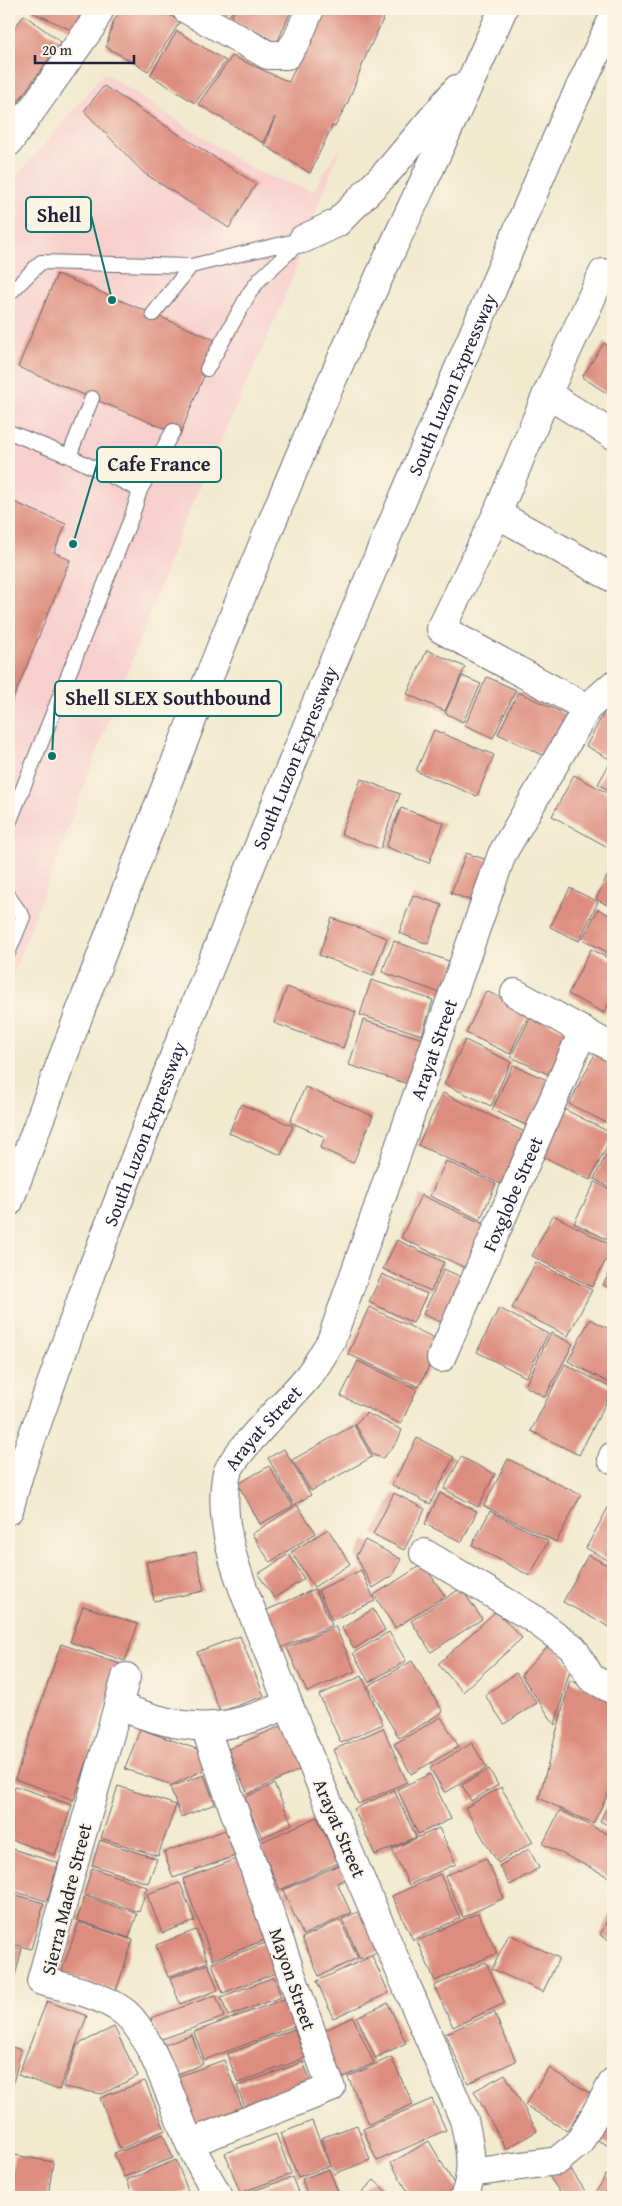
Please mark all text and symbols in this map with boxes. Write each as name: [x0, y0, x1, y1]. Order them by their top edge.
scale bar: [35, 32, 134, 64]
text: 20 m: [42, 39, 73, 60]
callout: Shell: [26, 197, 91, 232]
text: Shell: [37, 200, 81, 229]
street label: South Luzon Expressway: [400, 288, 503, 480]
callout: Cafe France: [97, 447, 221, 482]
text: Cafe France: [107, 449, 211, 478]
street label: South Luzon Expressway: [245, 661, 344, 854]
callout: Shell SLEX Southbound: [55, 681, 281, 716]
text: Shell SLEX Southbound: [65, 683, 272, 712]
street label: Arayat Street: [403, 995, 464, 1104]
street label: South Luzon Expressway: [96, 1037, 193, 1230]
street label: Foxglobe Street: [475, 1132, 550, 1256]
street label: Arayat Street: [217, 1379, 308, 1476]
street label: Arayat Street: [307, 1774, 374, 1882]
street label: Sierra Madre Street: [34, 1820, 98, 1978]
street label: Mayon Street: [262, 1924, 324, 2034]

